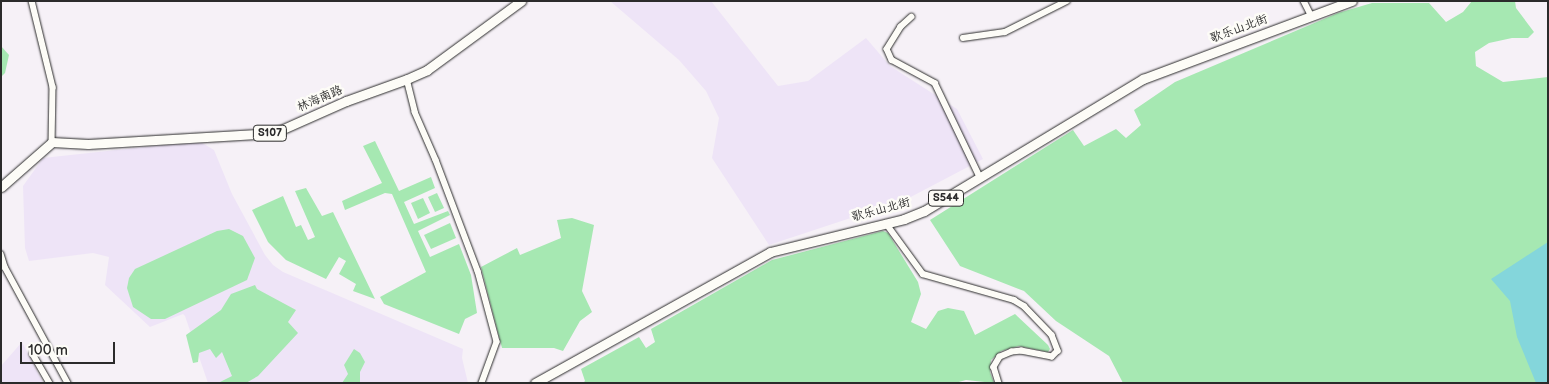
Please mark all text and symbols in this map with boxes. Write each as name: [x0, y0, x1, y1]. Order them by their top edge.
street label: 歌乐山北街: [1208, 12, 1270, 46]
street label: 林海南路: [295, 83, 345, 115]
road number: S107: [252, 125, 288, 142]
road number: S544: [927, 190, 965, 207]
street label: 歌乐山北街: [850, 195, 912, 225]
scale bar: [22, 332, 118, 364]
text: 100 m: [28, 341, 68, 360]

